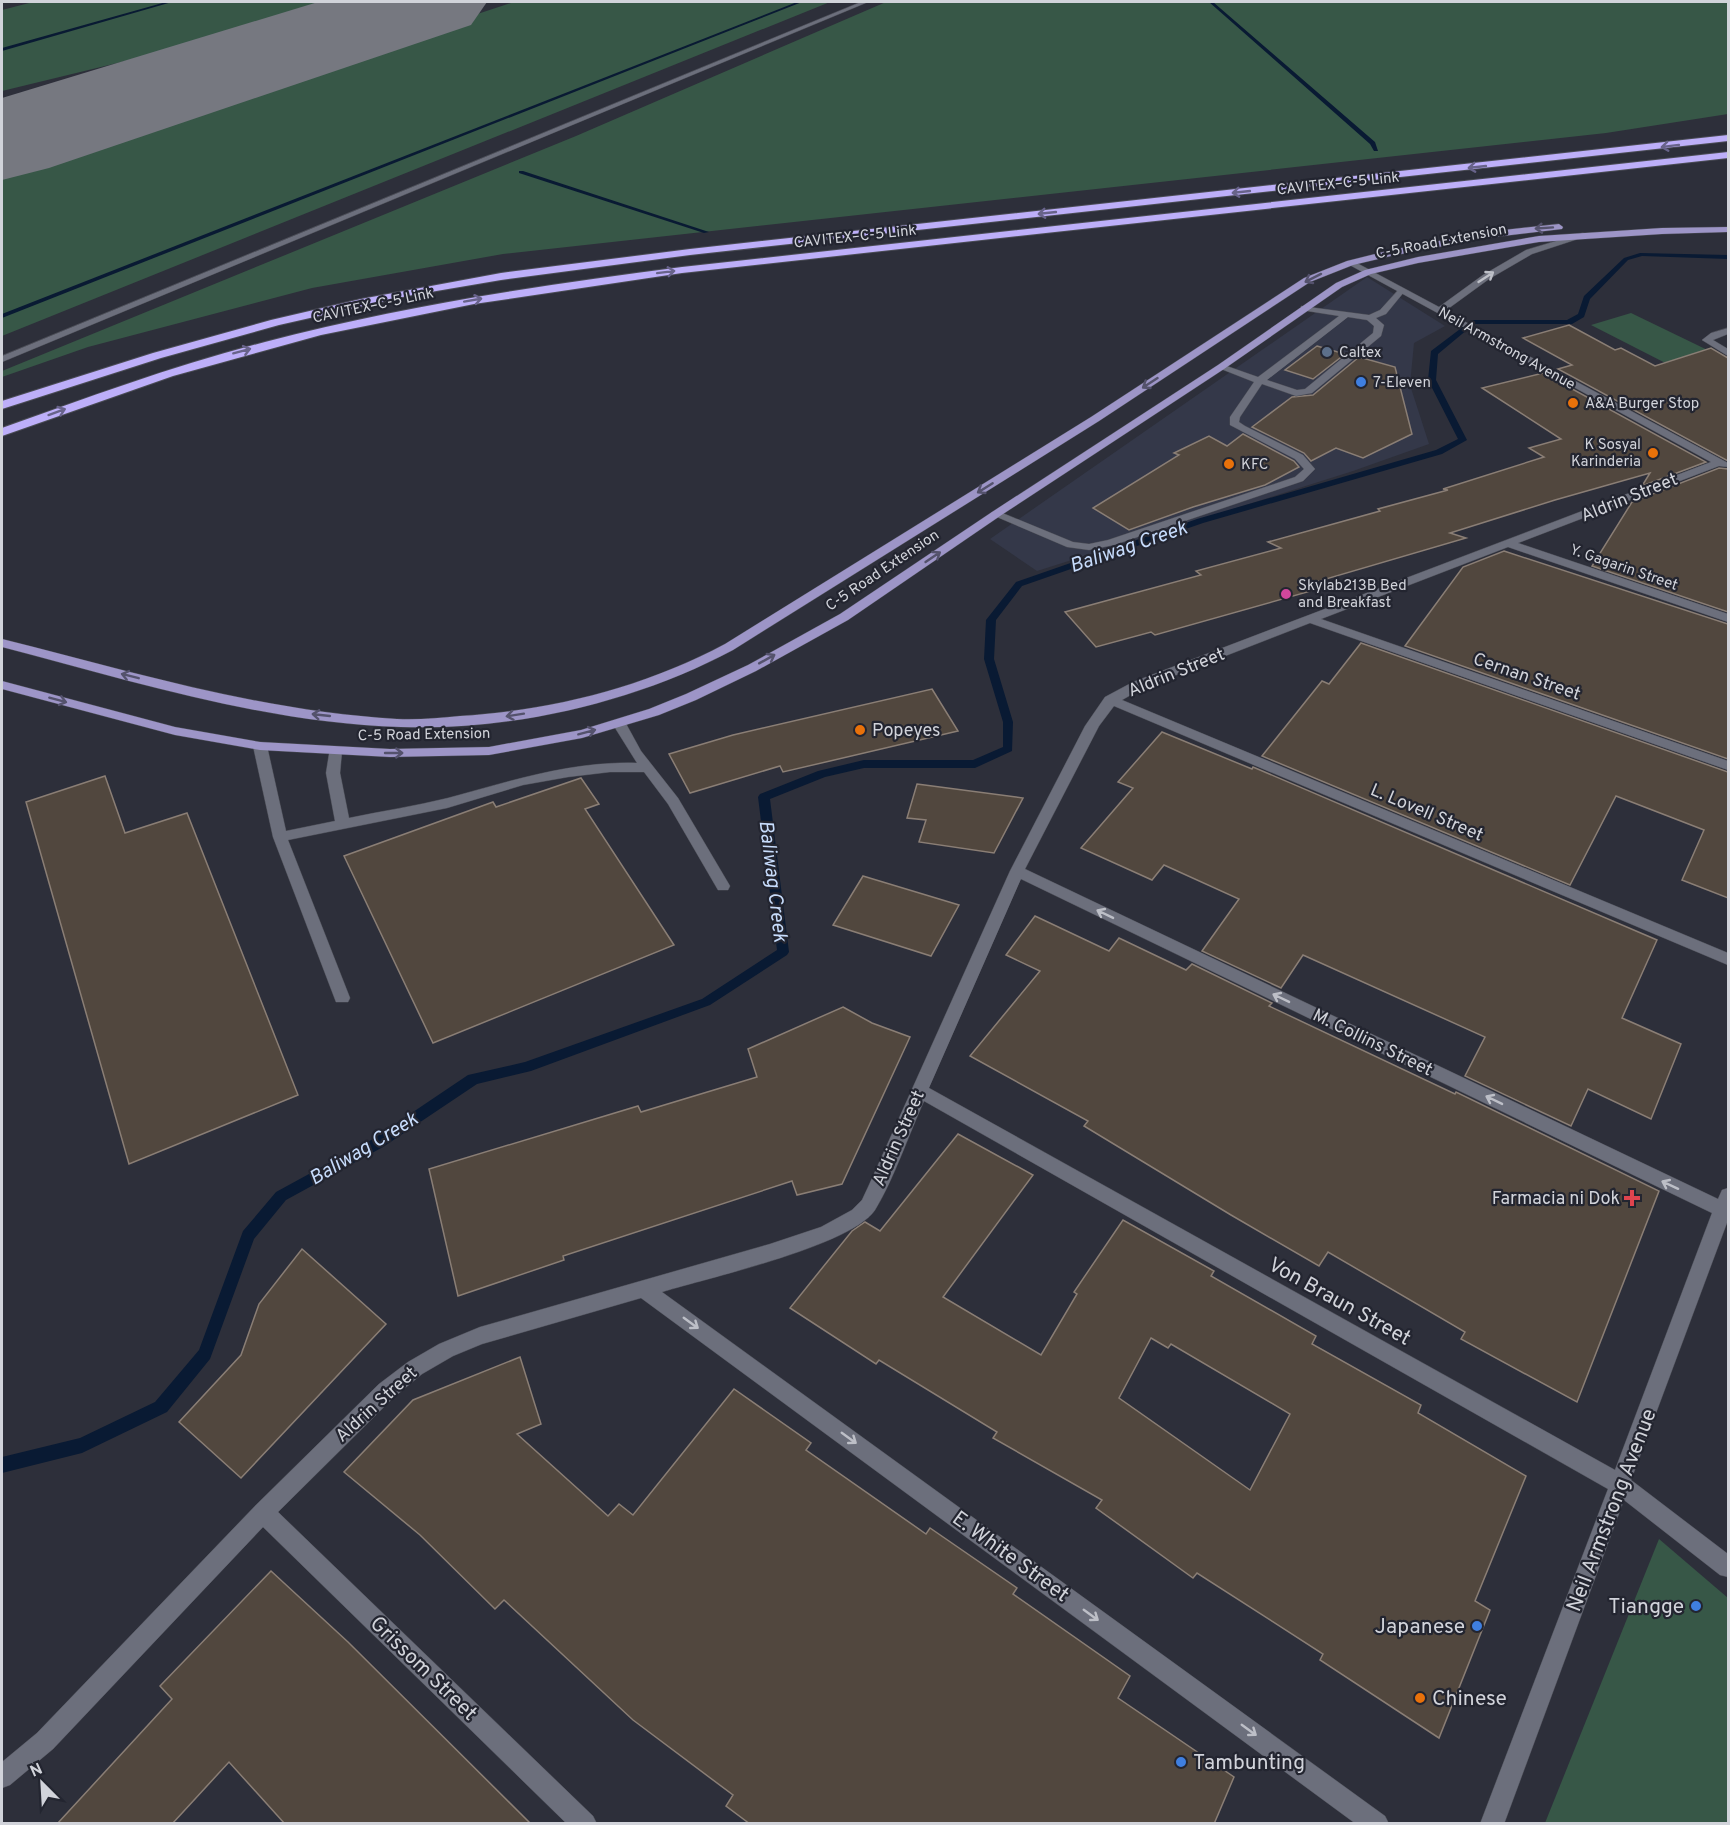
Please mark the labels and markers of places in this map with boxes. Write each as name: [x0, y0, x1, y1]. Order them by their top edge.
place label: Caltex: [1339, 344, 1382, 363]
marker: Caltex: [1320, 345, 1334, 359]
place label: 7-Eleven: [1373, 374, 1431, 393]
marker: 7-Eleven: [1354, 375, 1368, 389]
place label: A&A Burger Stop: [1585, 395, 1699, 414]
marker: A&A Burger Stop: [1566, 396, 1580, 410]
place label: K Sosyal Karinderia: [1571, 436, 1641, 472]
marker: K Sosyal Karinderia: [1646, 446, 1660, 460]
place label: KFC: [1241, 456, 1269, 475]
marker: KFC: [1222, 457, 1236, 471]
place label: Skylab213B Bed and Breakfast: [1298, 577, 1407, 613]
marker: Skylab213B Bed and Breakfast: [1279, 587, 1293, 601]
place label: Popeyes: [872, 720, 941, 743]
marker: Popeyes: [853, 723, 867, 737]
place label: Farmacia ni Dok: [1492, 1188, 1620, 1211]
marker: Farmacia ni Dok: [1625, 1191, 1639, 1205]
place label: Tiangge: [1608, 1594, 1684, 1621]
marker: Tiangge: [1689, 1599, 1703, 1613]
place label: Japanese: [1375, 1614, 1465, 1641]
marker: Japanese: [1470, 1619, 1484, 1633]
place label: Chinese: [1432, 1686, 1507, 1713]
marker: Chinese: [1413, 1691, 1427, 1705]
place label: Tambunting: [1193, 1750, 1305, 1777]
marker: Tambunting: [1174, 1755, 1188, 1769]

